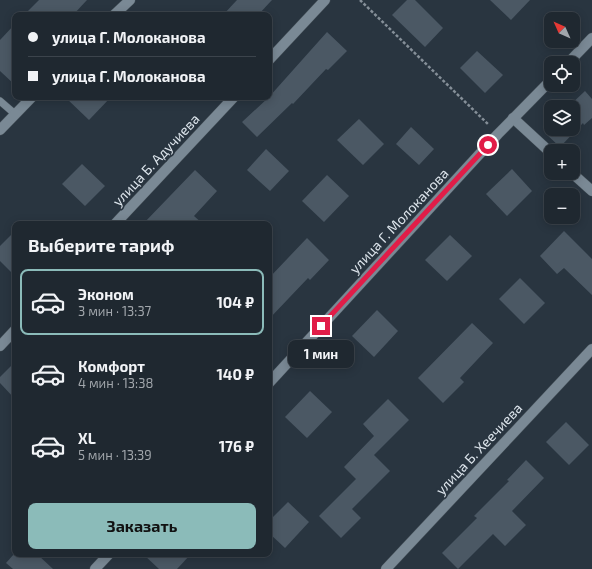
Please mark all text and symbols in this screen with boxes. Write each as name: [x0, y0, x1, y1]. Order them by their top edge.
north arrow: [544, 12, 580, 48]
map controls: [544, 12, 580, 224]
text: улица Г. Молоканова: [52, 28, 206, 46]
button: locate: [544, 56, 580, 92]
text: улица Г. Молоканова: [52, 67, 206, 85]
button: layers: [544, 100, 580, 136]
street label: улица Б. Адучиева: [109, 110, 203, 209]
route start: [479, 136, 497, 154]
button: +: [544, 144, 580, 180]
street label: улица Г. Молоканова: [346, 165, 452, 277]
button: −: [544, 188, 580, 224]
text: Выберите тариф: [28, 234, 174, 256]
icon: car: [30, 284, 66, 320]
text: Эконом: [78, 285, 134, 303]
text: 104 ₽: [216, 293, 254, 311]
text: 3 мин · 13:37: [78, 303, 151, 319]
route end: [312, 317, 330, 335]
callout: 1 мин: [288, 340, 354, 368]
text: 1 мин: [304, 346, 338, 362]
icon: car: [30, 356, 66, 392]
text: Комфорт: [78, 357, 145, 375]
text: 140 ₽: [216, 365, 254, 383]
text: 4 мин · 13:38: [78, 375, 153, 391]
street label: улица Б. Хеечиева: [432, 399, 526, 498]
icon: car: [30, 428, 66, 464]
text: XL: [78, 429, 96, 447]
text: 176 ₽: [219, 437, 254, 455]
text: 5 мин · 13:39: [78, 447, 152, 463]
button: Заказать: [28, 503, 256, 549]

